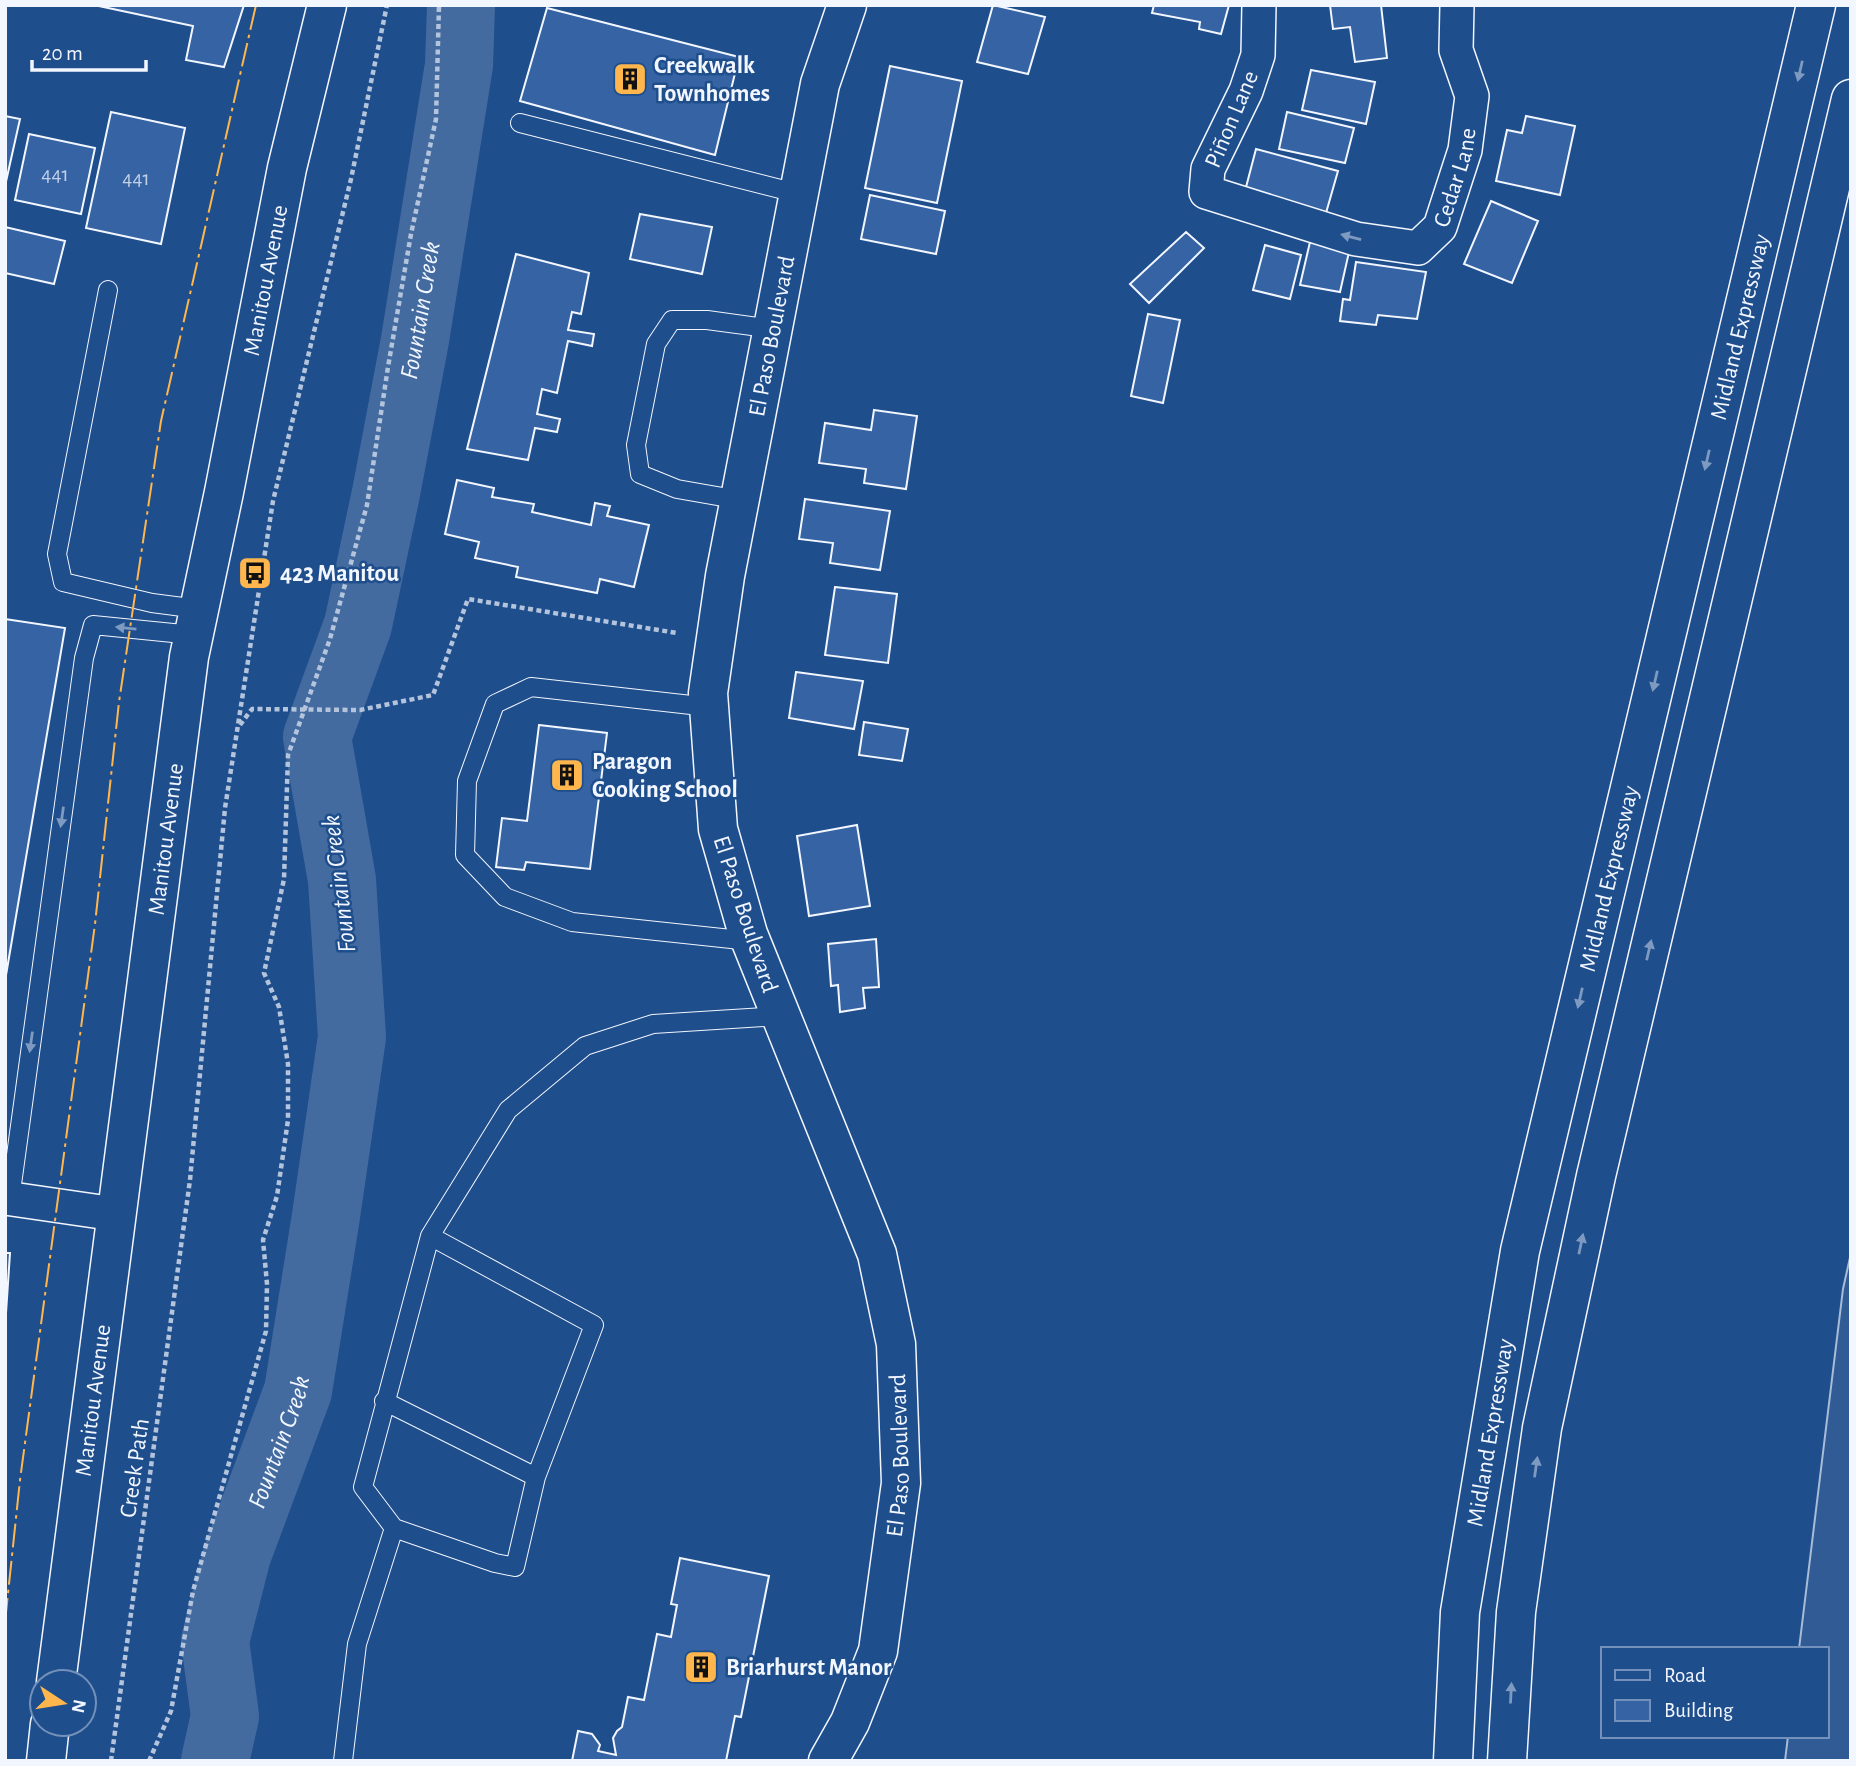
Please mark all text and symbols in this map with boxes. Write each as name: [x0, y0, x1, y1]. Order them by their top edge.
scale bar: [32, 28, 145, 72]
text: 20 m: [42, 43, 83, 64]
place label: Creekwalk Townhomes: [654, 54, 770, 106]
building icon: Creekwalk Townhomes: [611, 60, 649, 98]
one-way arrow: [1794, 61, 1805, 83]
street label: Piñon Lane: [1201, 67, 1263, 171]
street label: Cedar Lane: [1430, 127, 1481, 230]
house number: 441: [41, 164, 69, 185]
house number: 441: [122, 168, 150, 189]
street label: Manitou Avenue: [240, 203, 293, 358]
one-way arrow: [1340, 231, 1362, 242]
street label: Midland Expressway: [1707, 232, 1774, 422]
water label: Fountain Creek: [396, 240, 445, 381]
street label: El Paso Boulevard: [745, 254, 800, 419]
one-way arrow: [1702, 449, 1713, 471]
bus stop icon: 423 Manitou: [236, 554, 274, 592]
place label: 423 Manitou: [280, 562, 399, 586]
one-way arrow: [114, 622, 136, 633]
one-way arrow: [1649, 670, 1660, 692]
place label: Paragon Cooking School: [592, 750, 738, 802]
building icon: Paragon Cooking School: [548, 756, 586, 794]
street label: Manitou Avenue: [145, 762, 188, 917]
street label: Midland Expressway: [1576, 783, 1643, 974]
one-way arrow: [56, 806, 67, 828]
water label: Fountain Creek: [318, 813, 360, 954]
street label: El Paso Boulevard: [708, 833, 782, 996]
one-way arrow: [1644, 939, 1655, 961]
one-way arrow: [1574, 987, 1585, 1009]
one-way arrow: [25, 1031, 36, 1053]
one-way arrow: [1576, 1233, 1587, 1255]
street label: Manitou Avenue: [72, 1323, 115, 1478]
street label: Midland Expressway: [1463, 1337, 1518, 1529]
street label: El Paso Boulevard: [883, 1373, 914, 1539]
water label: Fountain Creek: [244, 1374, 314, 1512]
street label: Creek Path: [116, 1417, 154, 1519]
one-way arrow: [1531, 1456, 1542, 1478]
legend: [1601, 1647, 1828, 1738]
building icon: Briarhurst Manor: [682, 1648, 720, 1686]
place label: Briarhurst Manor: [726, 1656, 892, 1680]
text: Road: [1664, 1665, 1706, 1686]
north arrow: [28, 1668, 98, 1738]
one-way arrow: [1506, 1681, 1517, 1703]
text: N: [67, 1698, 89, 1715]
text: Building: [1664, 1700, 1734, 1721]

